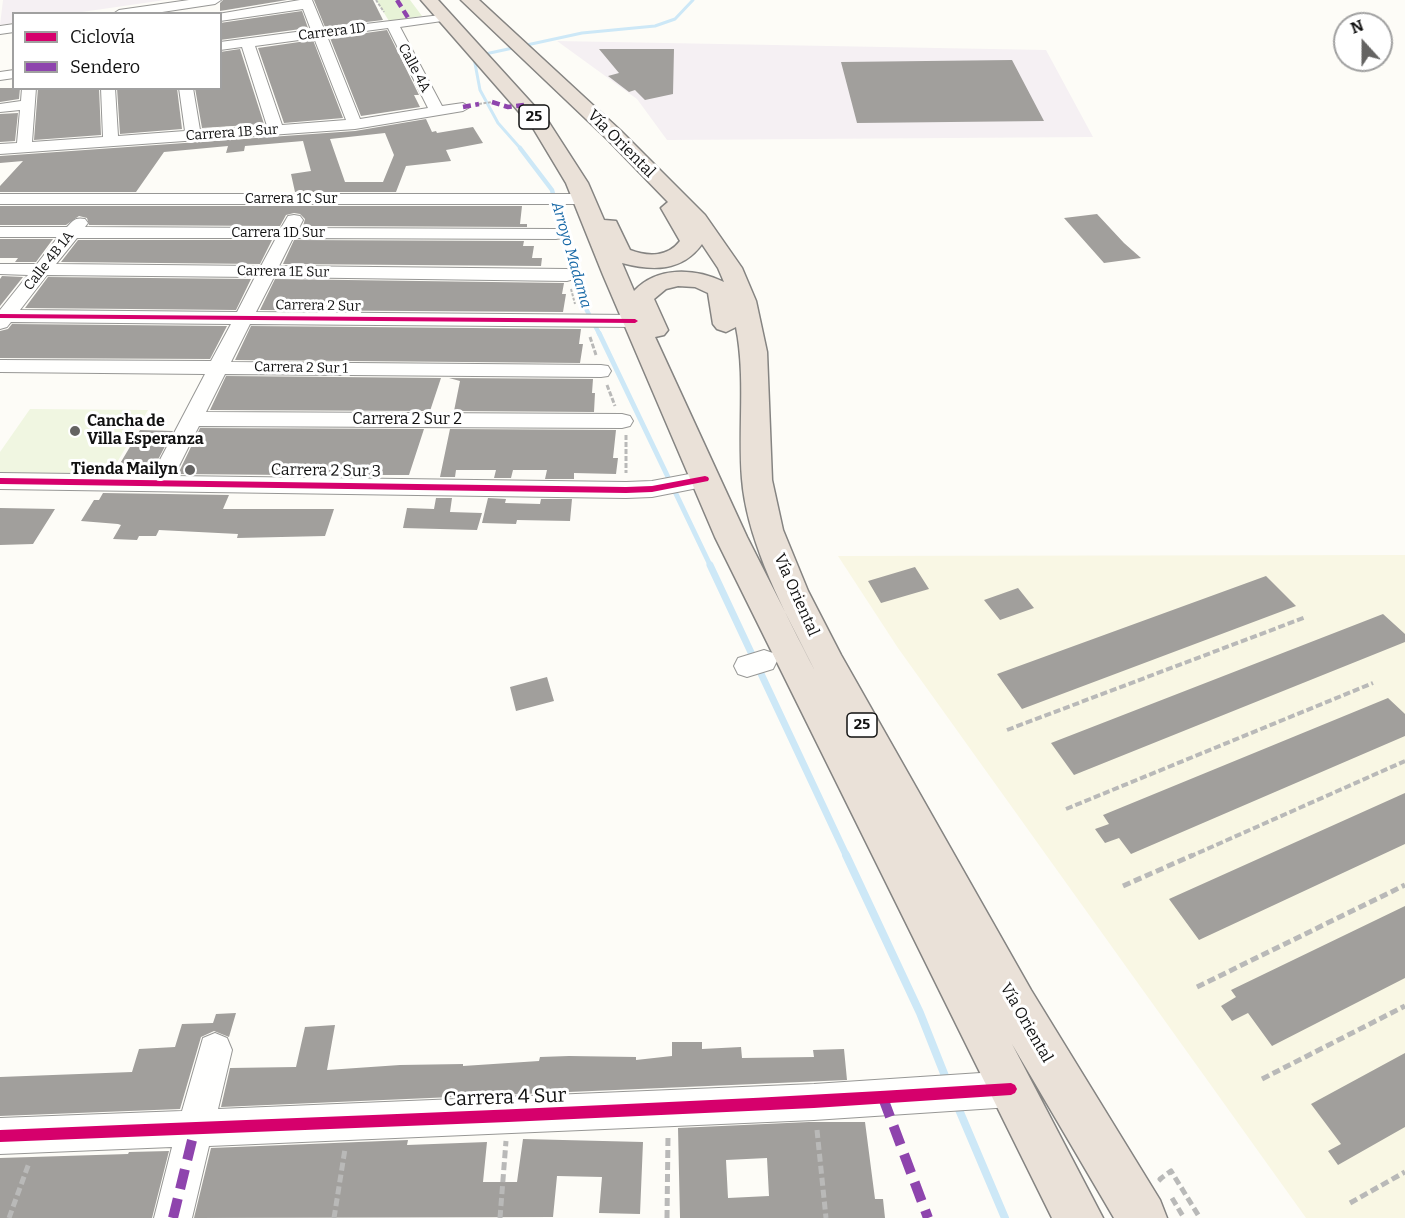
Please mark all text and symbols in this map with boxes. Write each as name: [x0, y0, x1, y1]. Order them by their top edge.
legend: [12, 12, 222, 90]
north arrow: [1333, 12, 1393, 72]
text: N: [1348, 16, 1366, 38]
street label: Carrera 1D: [297, 20, 367, 44]
text: Ciclovía: [70, 26, 135, 48]
street label: Calle 4A: [394, 41, 434, 95]
text: Sendero: [70, 56, 140, 78]
road number: 25: [519, 105, 549, 129]
street label: Vía Oriental: [583, 106, 659, 182]
street label: Carrera 1B Sur: [185, 121, 279, 145]
street label: Carrera 1C Sur: [245, 191, 337, 207]
water label: Arroyo Madama: [547, 200, 595, 310]
street label: Carrera 1D Sur: [231, 225, 325, 241]
street label: Calle 4B 1A: [21, 228, 77, 294]
street label: Carrera 1E Sur: [237, 263, 329, 281]
street label: Carrera 2 Sur: [275, 297, 361, 315]
street label: Carrera 2 Sur 1: [254, 359, 348, 377]
street label: Carrera 2 Sur 2: [352, 410, 462, 430]
place label: Cancha de Villa Esperanza: [87, 412, 204, 450]
marker: Cancha de Villa Esperanza: [68, 424, 82, 438]
place label: Tienda Mailyn: [71, 460, 178, 480]
street label: Carrera 2 Sur 3: [271, 460, 381, 482]
marker: Tienda Mailyn: [183, 463, 197, 477]
street label: Vía Oriental: [769, 551, 823, 639]
road number: 25: [847, 713, 877, 737]
street label: Vía Oriental: [996, 980, 1056, 1066]
street label: Carrera 4 Sur: [443, 1084, 567, 1112]

